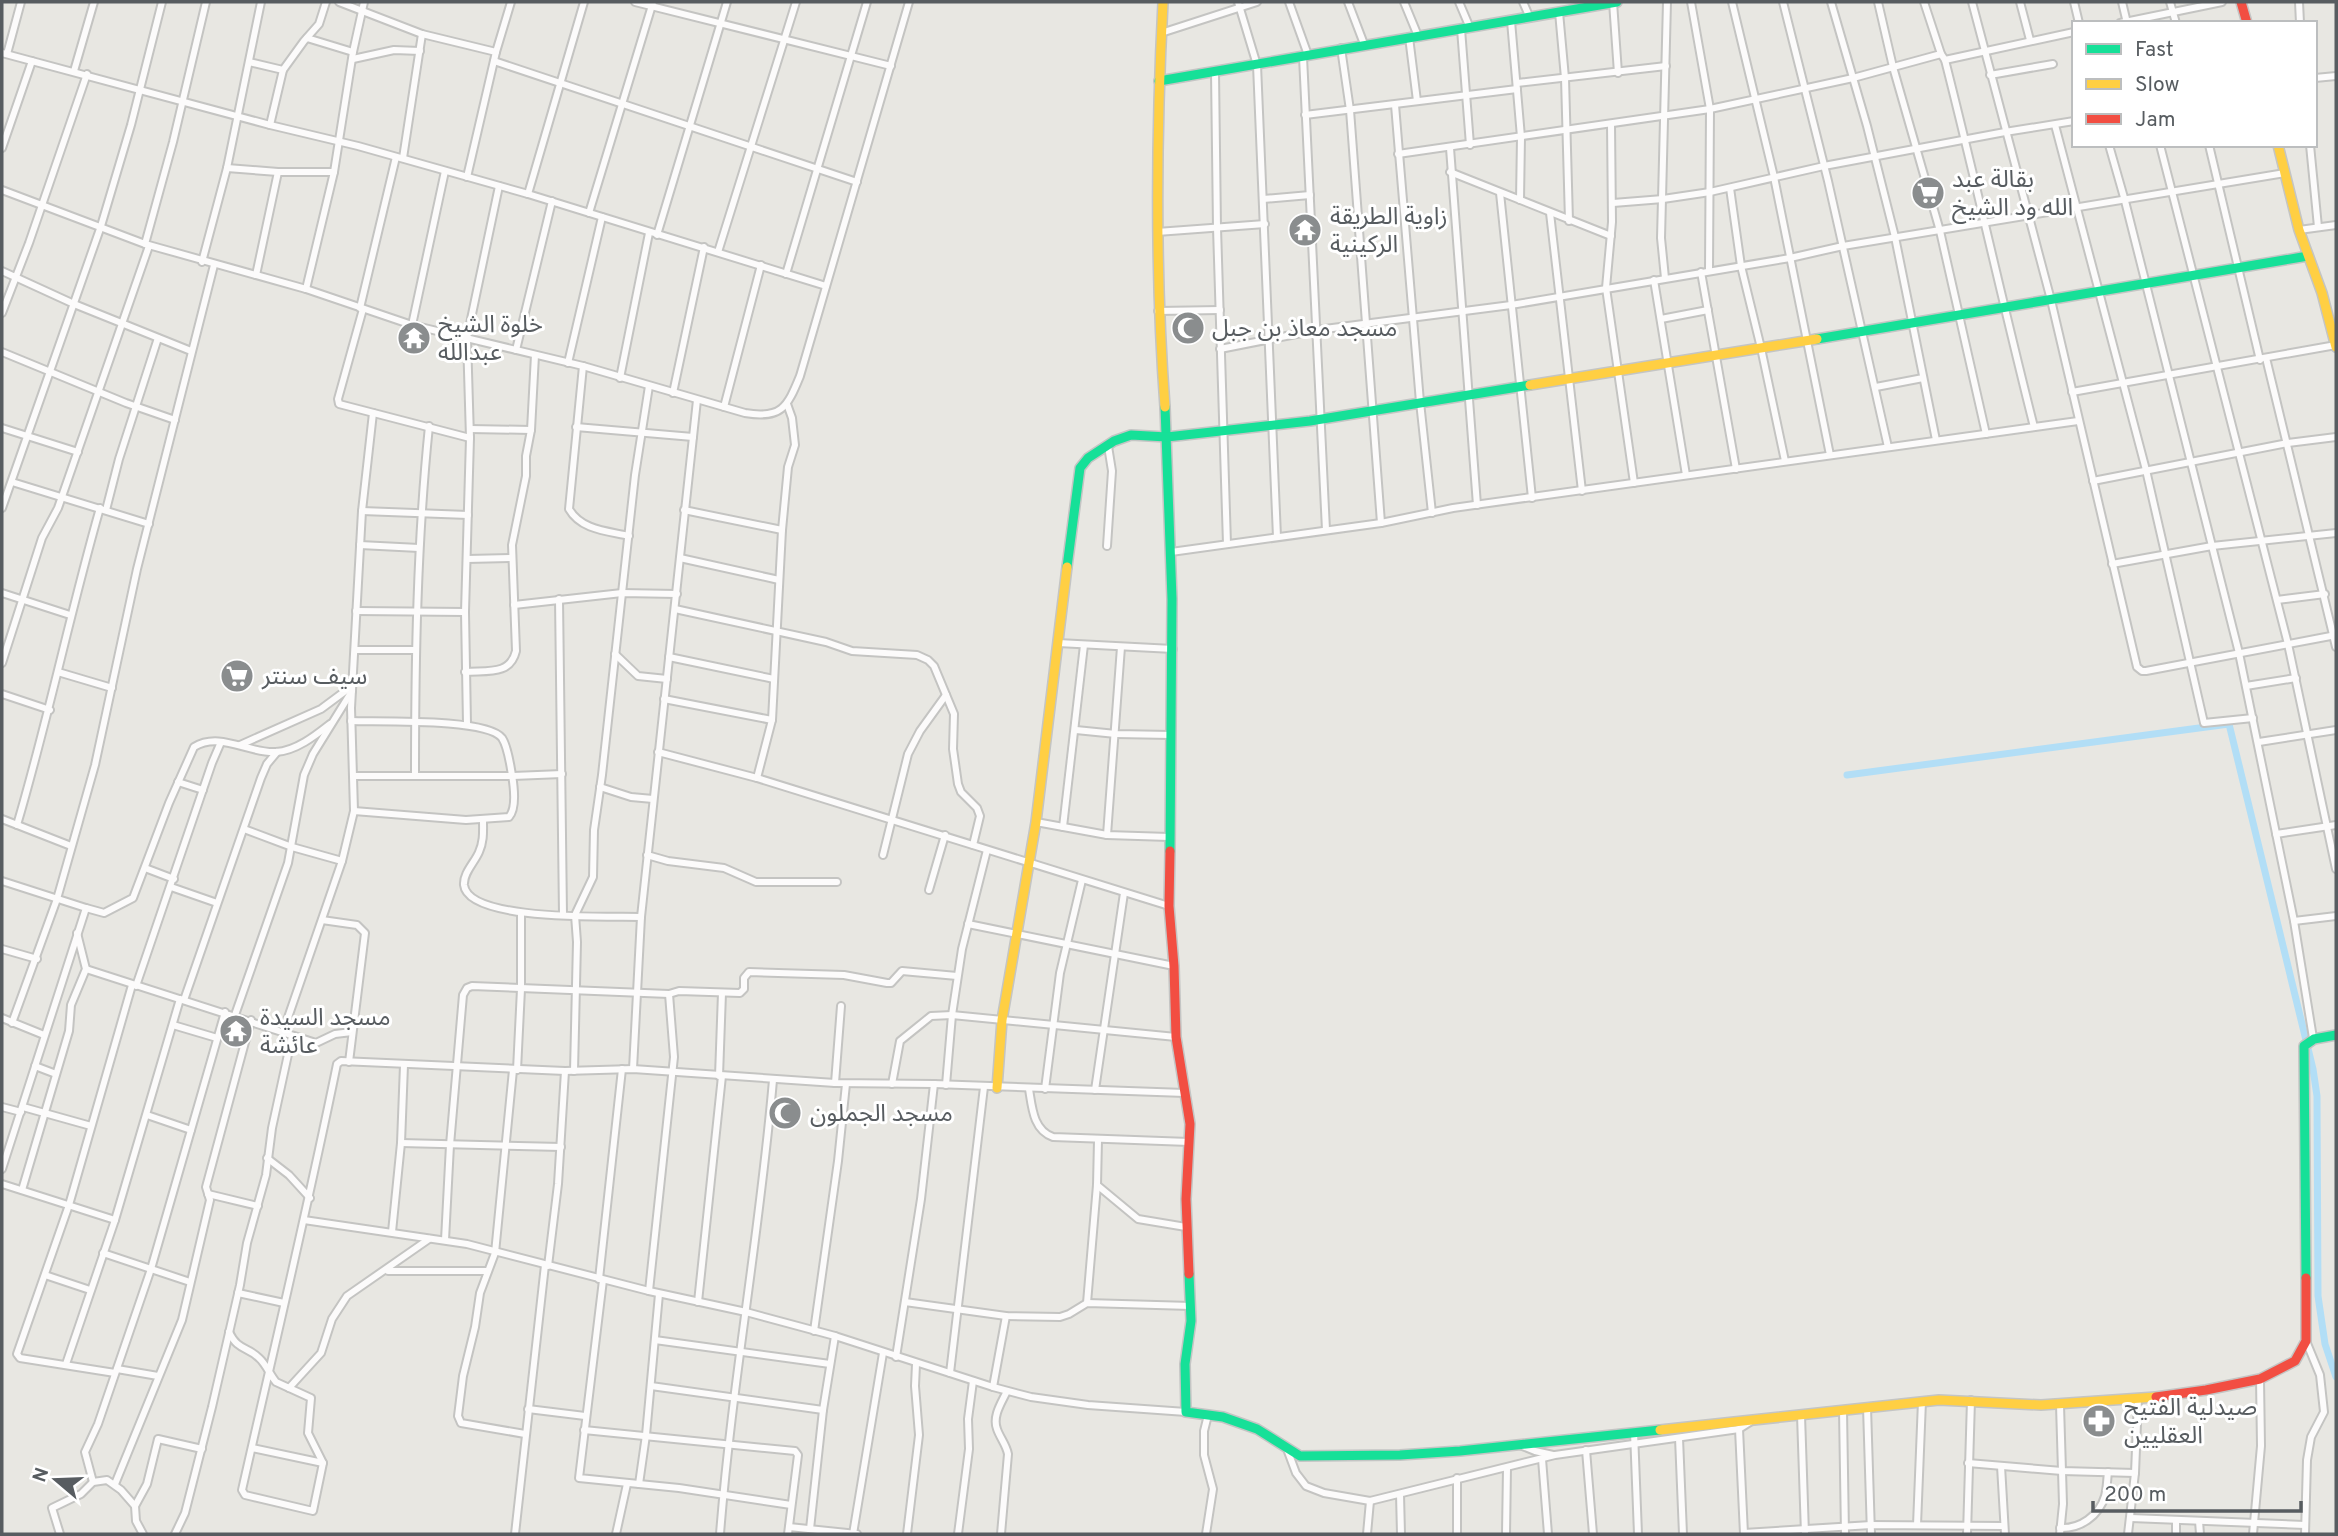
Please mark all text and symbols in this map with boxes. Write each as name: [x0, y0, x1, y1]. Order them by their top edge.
legend: [2072, 21, 2317, 147]
text: Fast: [2135, 37, 2174, 64]
text: Slow: [2135, 72, 2180, 99]
text: Jam: [2135, 107, 2176, 134]
place label: بقالة عبد الله ود الشيخ: [1952, 166, 2073, 224]
supermarket icon: بقالة عبد الله ود الشيخ: [1909, 174, 1947, 212]
place label: زاوية الطريقة الركينية: [1330, 203, 1448, 261]
temple icon: زاوية الطريقة الركينية: [1286, 211, 1324, 249]
mosque icon: مسجد معاذ بن جبل: [1169, 309, 1207, 347]
place label: خلوة الشيخ عبدالله: [438, 311, 543, 369]
place label: مسجد معاذ بن جبل: [1212, 315, 1397, 345]
temple icon: خلوة الشيخ عبدالله: [395, 319, 433, 357]
supermarket icon: سيف سنتر: [218, 657, 256, 695]
place label: سيف سنتر: [261, 663, 367, 693]
place label: مسجد السيدة عائشة: [260, 1004, 391, 1062]
temple icon: مسجد السيدة عائشة: [217, 1012, 255, 1050]
mosque icon: مسجد الجملون: [766, 1094, 804, 1132]
place label: مسجد الجملون: [810, 1100, 953, 1130]
place label: صيدلية الفتيح العقليين: [2124, 1394, 2257, 1452]
pharmacy icon: صيدلية الفتيح العقليين: [2080, 1402, 2118, 1440]
north arrow: [21, 1445, 91, 1515]
text: N: [28, 1465, 55, 1485]
scale bar: [2093, 1470, 2301, 1514]
text: 200 m: [2104, 1482, 2166, 1509]

